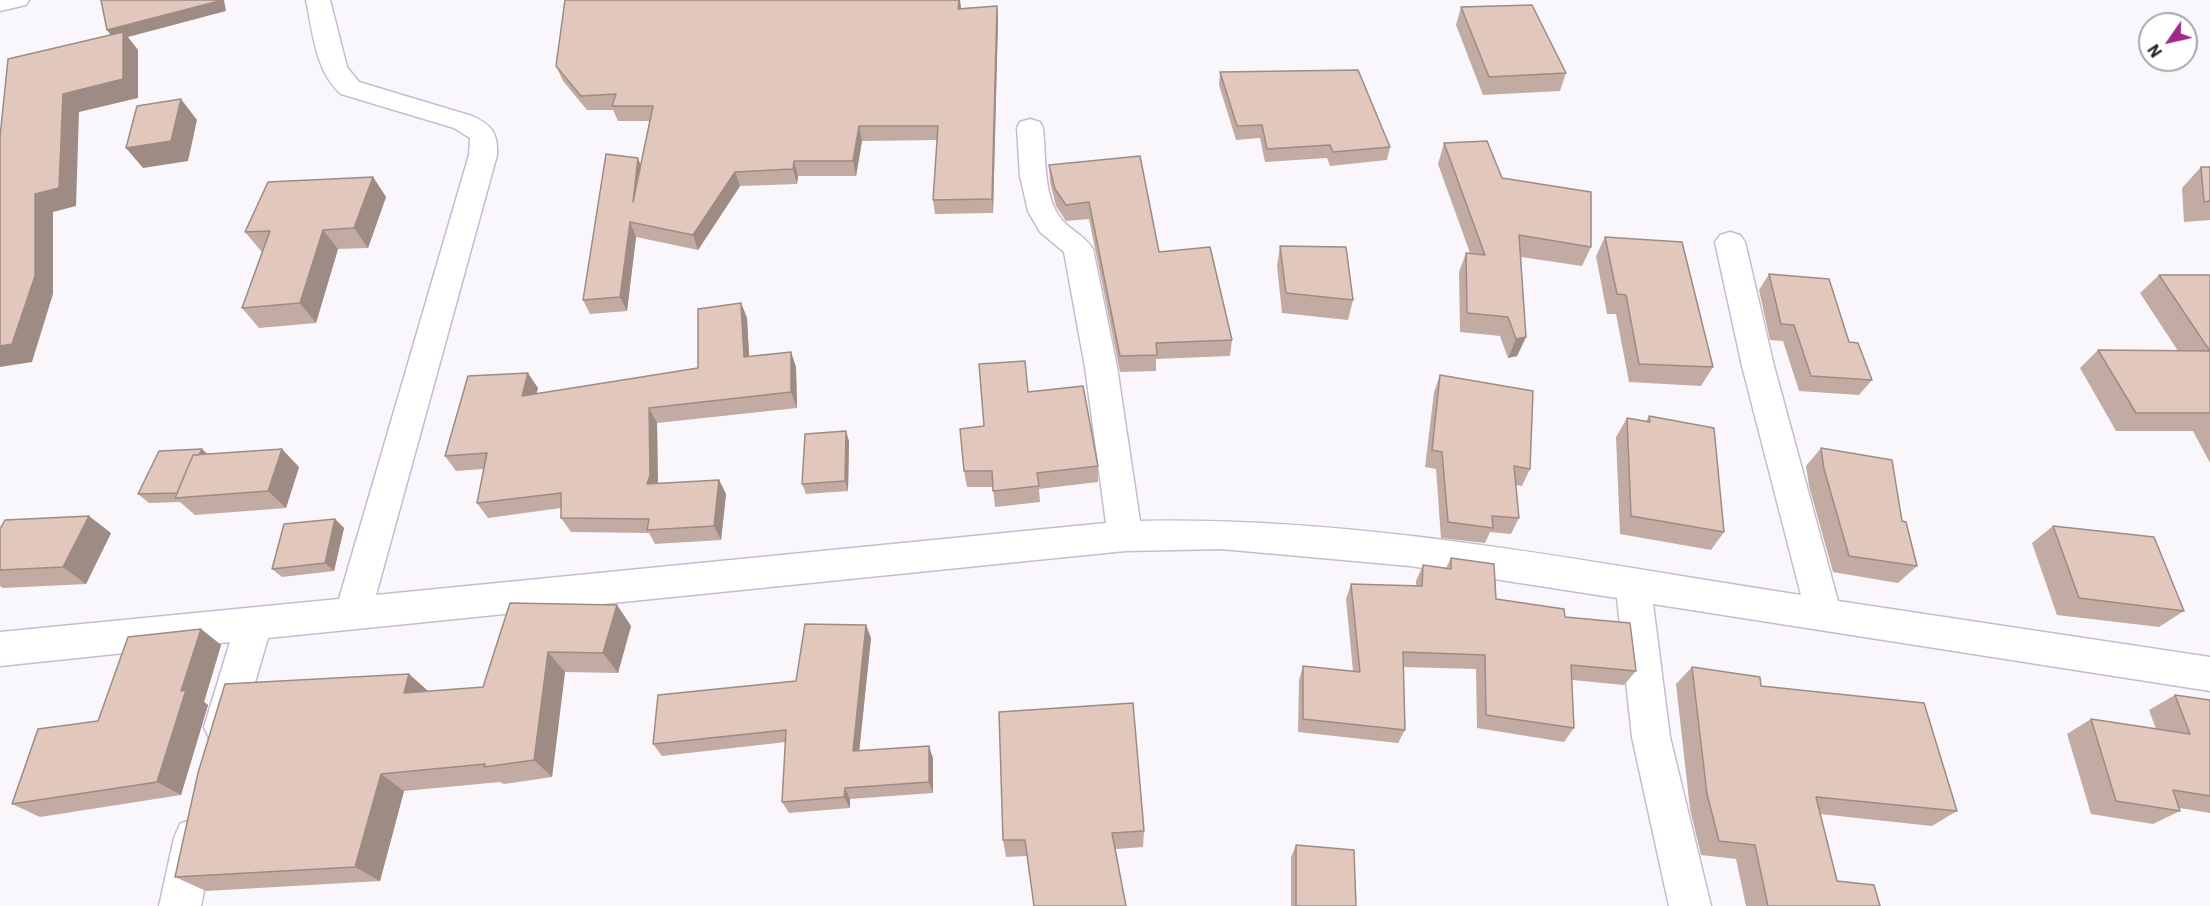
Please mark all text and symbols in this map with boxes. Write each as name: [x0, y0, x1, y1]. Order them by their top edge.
north arrow: [2138, 12, 2198, 72]
text: N: [2143, 41, 2166, 61]

